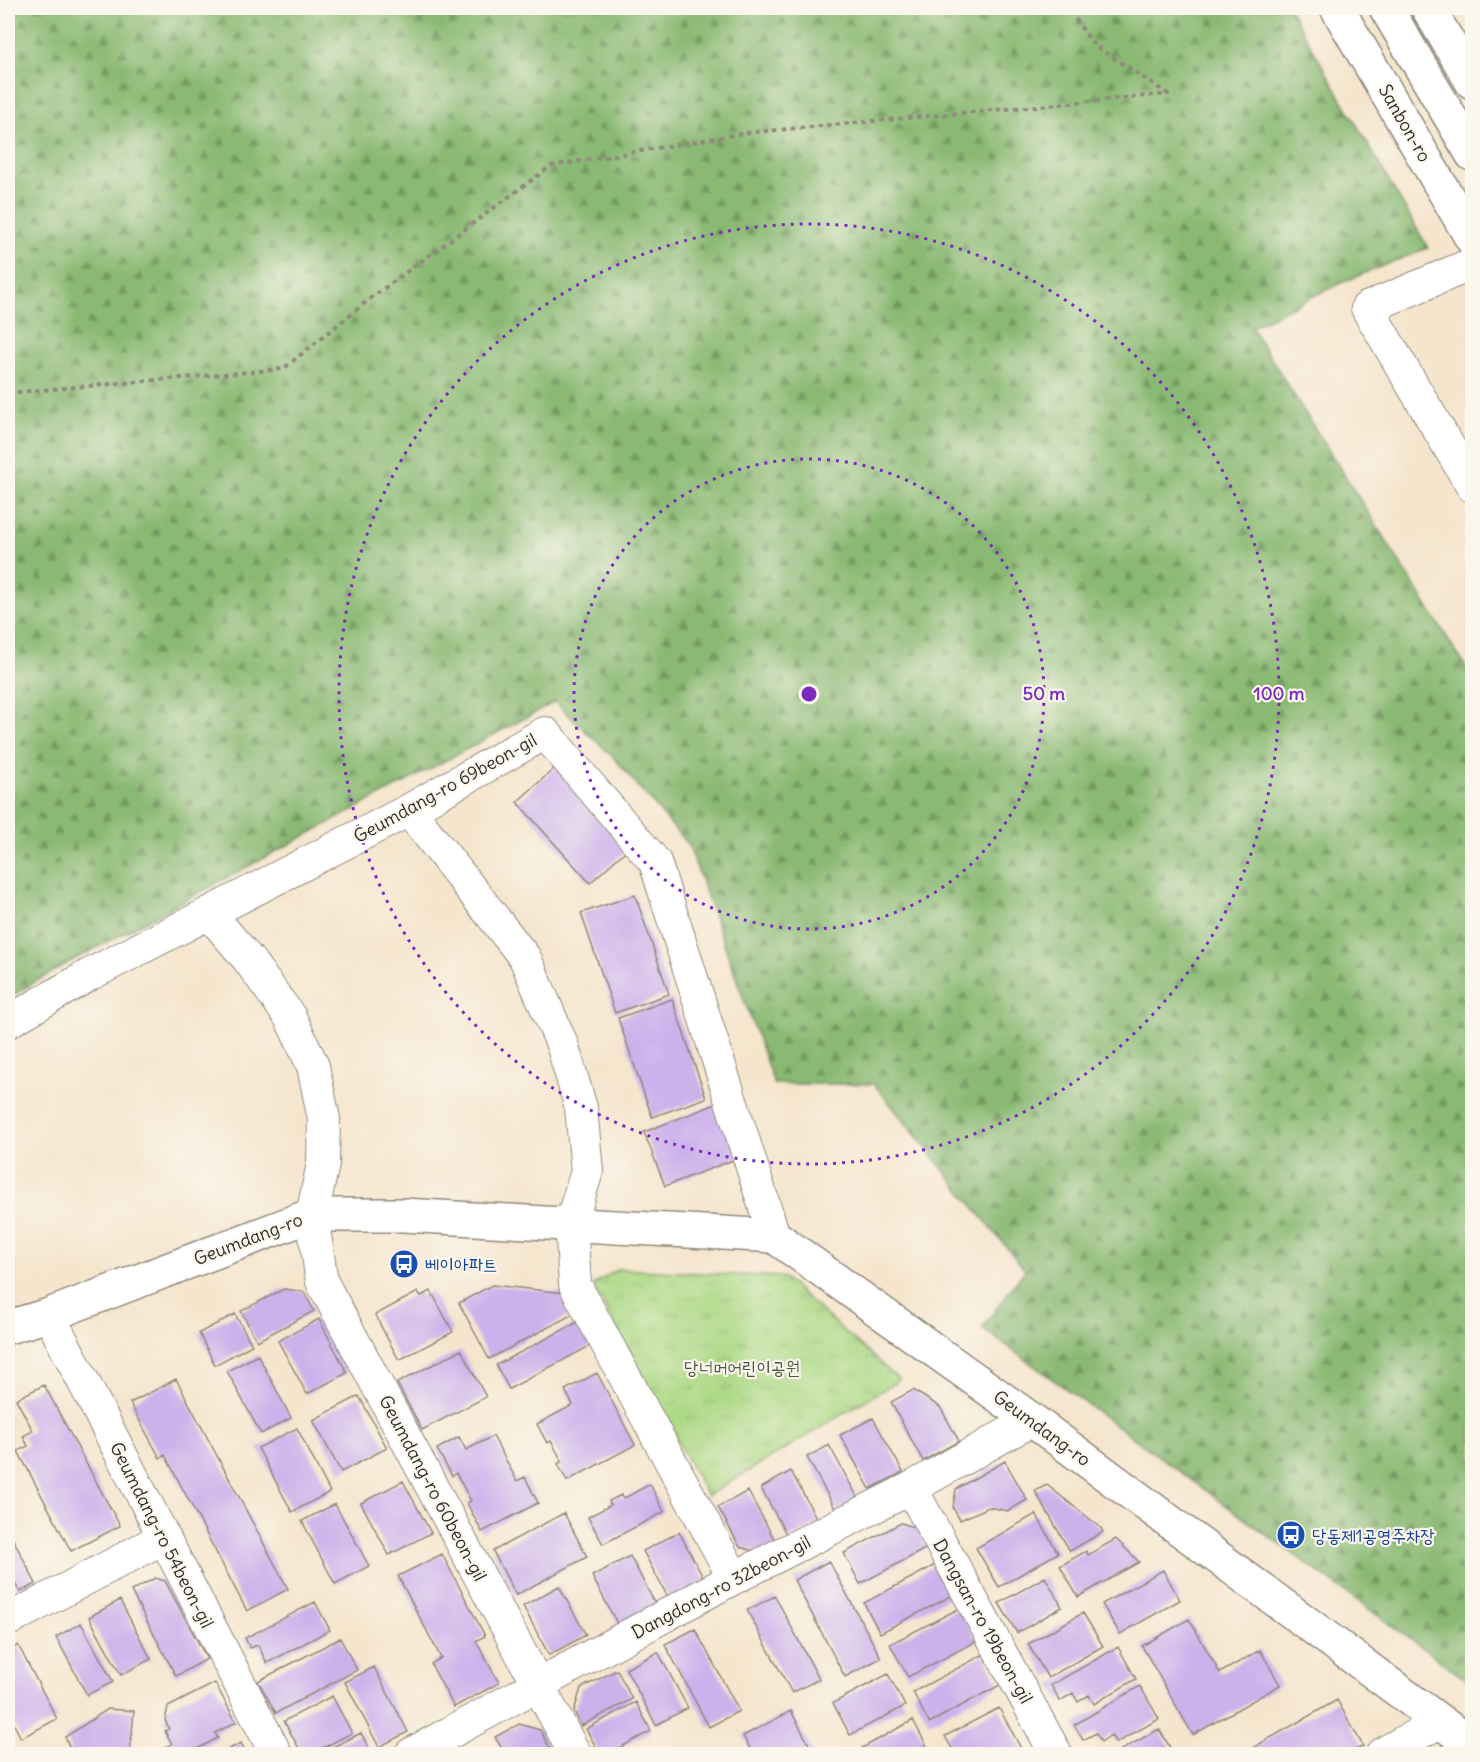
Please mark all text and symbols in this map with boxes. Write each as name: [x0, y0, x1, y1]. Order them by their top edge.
street label: Sanbon-ro: [1374, 80, 1436, 166]
text: 50 m: [1023, 682, 1065, 705]
text: 100 m: [1254, 682, 1305, 705]
centre of rings: [799, 684, 819, 704]
street label: Geumdang-ro 69beon-gil: [349, 728, 541, 848]
street label: Geumdang-ro: [190, 1208, 306, 1270]
bus stop icon: 베이아파트: [388, 1248, 420, 1280]
place label: 베이아파트: [425, 1253, 497, 1276]
park label: 당너머어린이공원: [684, 1356, 800, 1379]
street label: Geumdang-ro: [989, 1385, 1095, 1471]
street label: Geumdang-ro 60beon-gil: [374, 1391, 492, 1585]
street label: Geumdang-ro 54beon-gil: [105, 1438, 219, 1632]
bus stop icon: 당동제1공영주차장: [1275, 1519, 1307, 1551]
place label: 당동제1공영주차장: [1312, 1524, 1435, 1547]
street label: Dangdong-ro 32beon-gil: [627, 1530, 815, 1644]
street label: Dangsan-ro 19beon-gil: [928, 1535, 1038, 1707]

